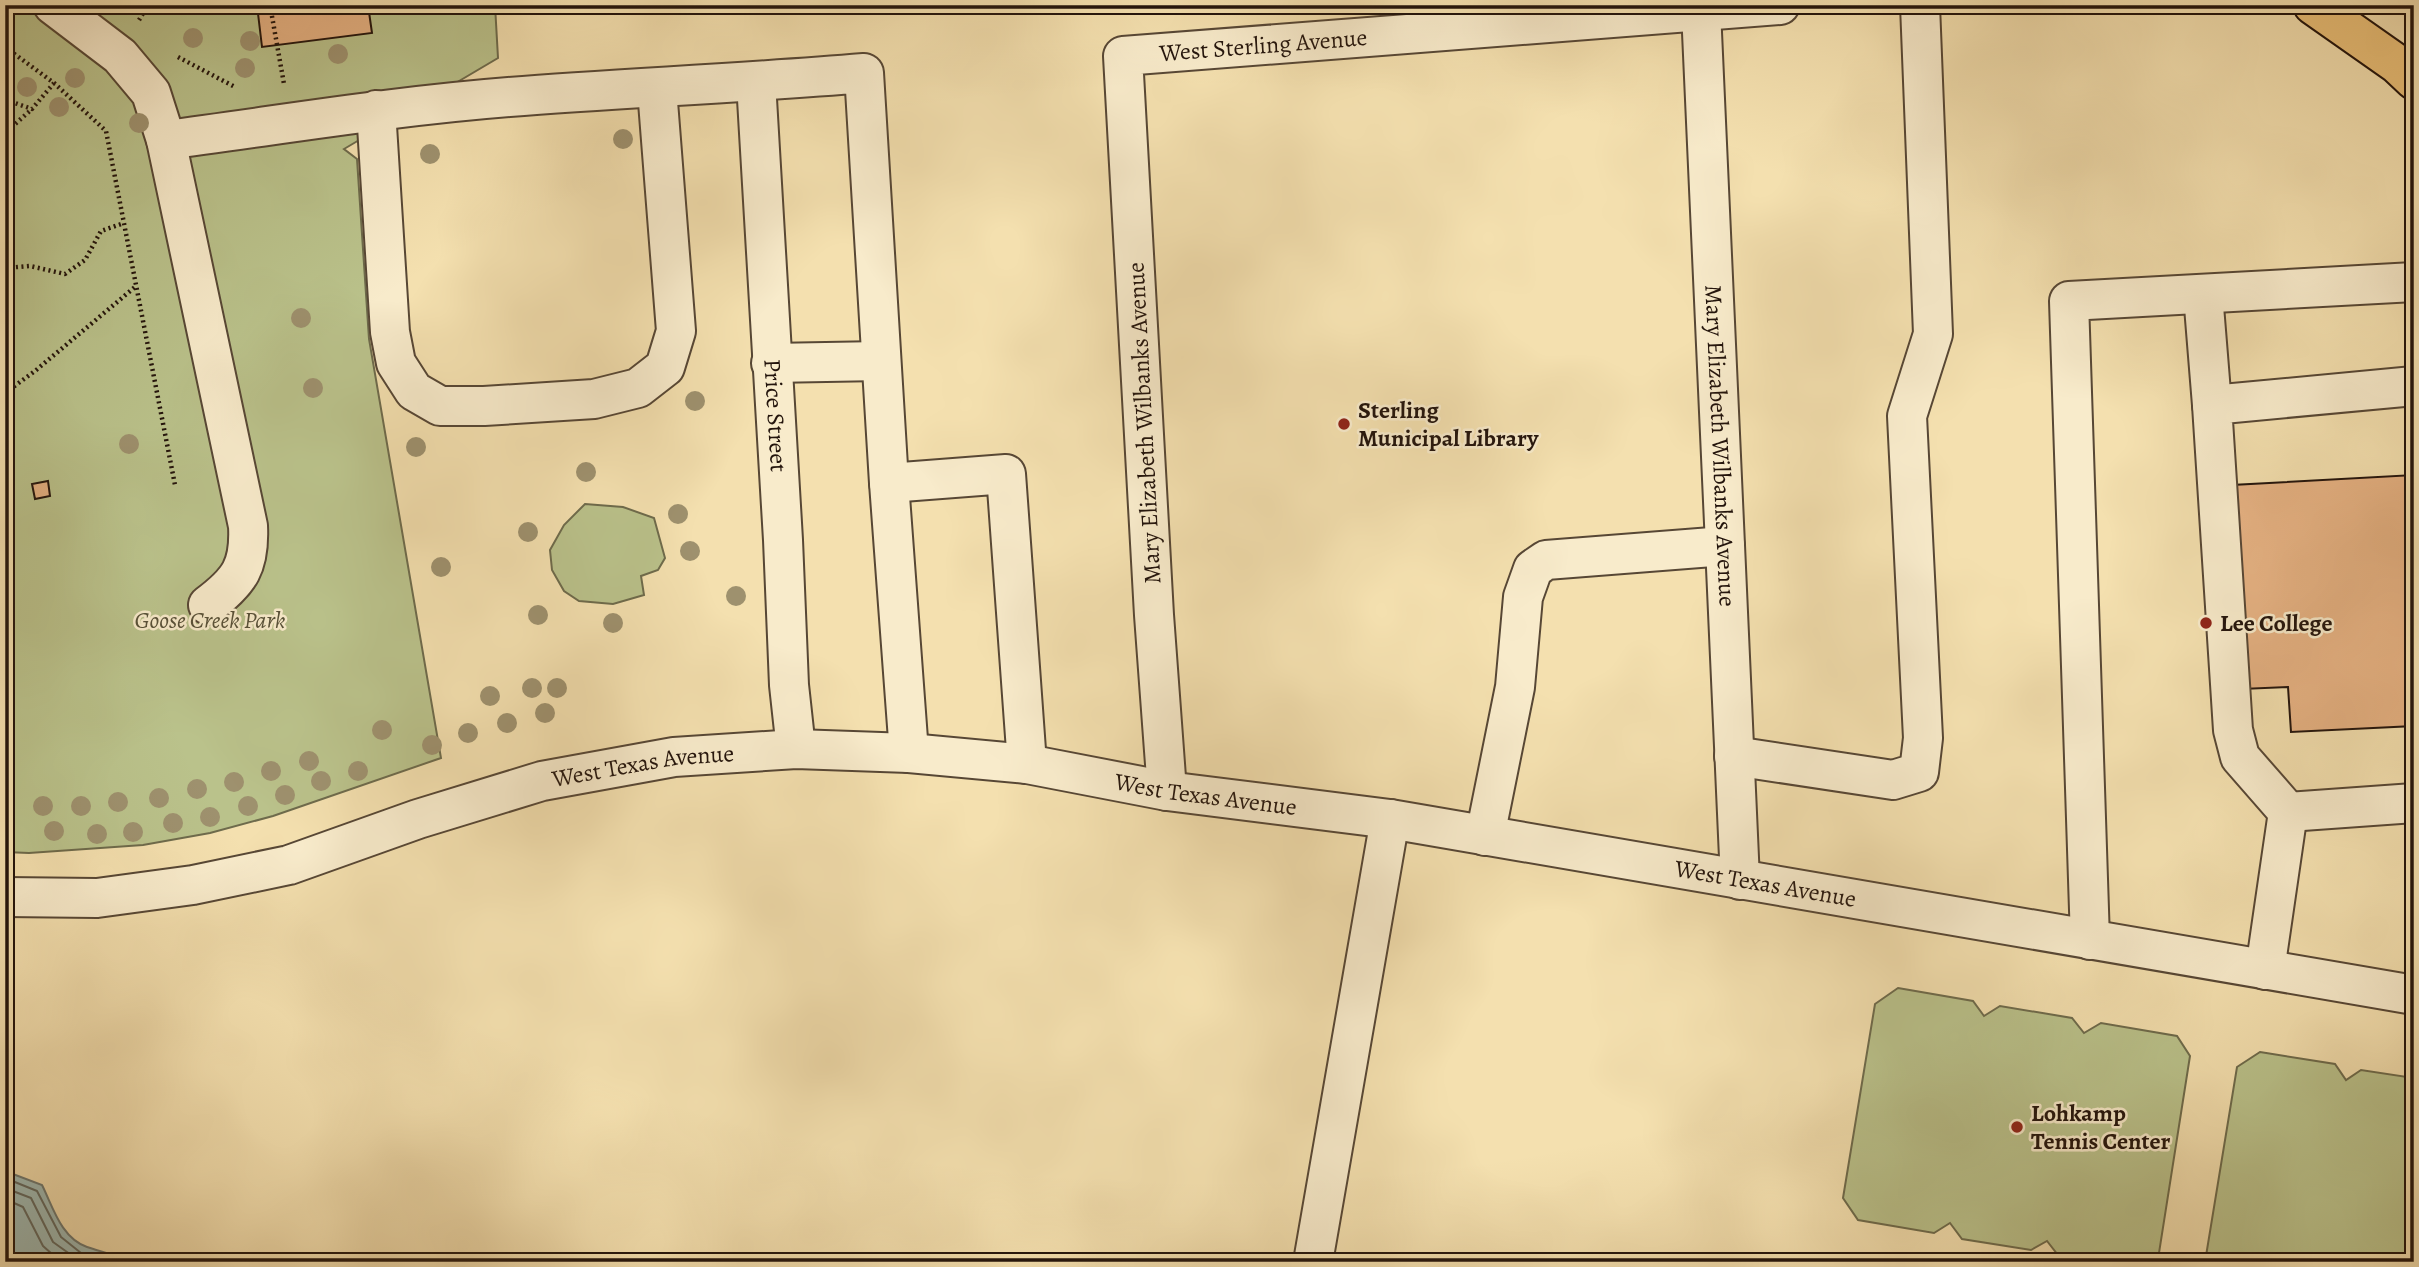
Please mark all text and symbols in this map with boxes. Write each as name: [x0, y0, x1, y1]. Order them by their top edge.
street label: West Sterling Avenue: [1157, 21, 1368, 69]
street label: Mary Elizabeth Wilbanks Avenue: [1120, 261, 1168, 585]
street label: Mary Elizabeth Wilbanks Avenue: [1697, 284, 1744, 607]
street label: Price Street: [756, 358, 795, 473]
place label: Sterling Municipal Library: [1358, 394, 1539, 454]
marker: Sterling Municipal Library: [1336, 416, 1352, 432]
park label: Goose Creek Park: [135, 604, 286, 636]
place label: Lee College: [2220, 607, 2333, 639]
marker: Lee College: [2198, 615, 2214, 631]
street label: West Texas Avenue: [549, 737, 735, 795]
street label: West Texas Avenue: [1111, 765, 1299, 823]
street label: West Texas Avenue: [1671, 852, 1859, 915]
place label: Lohkamp Tennis Center: [2031, 1097, 2171, 1157]
marker: Lohkamp Tennis Center: [2009, 1119, 2025, 1135]

